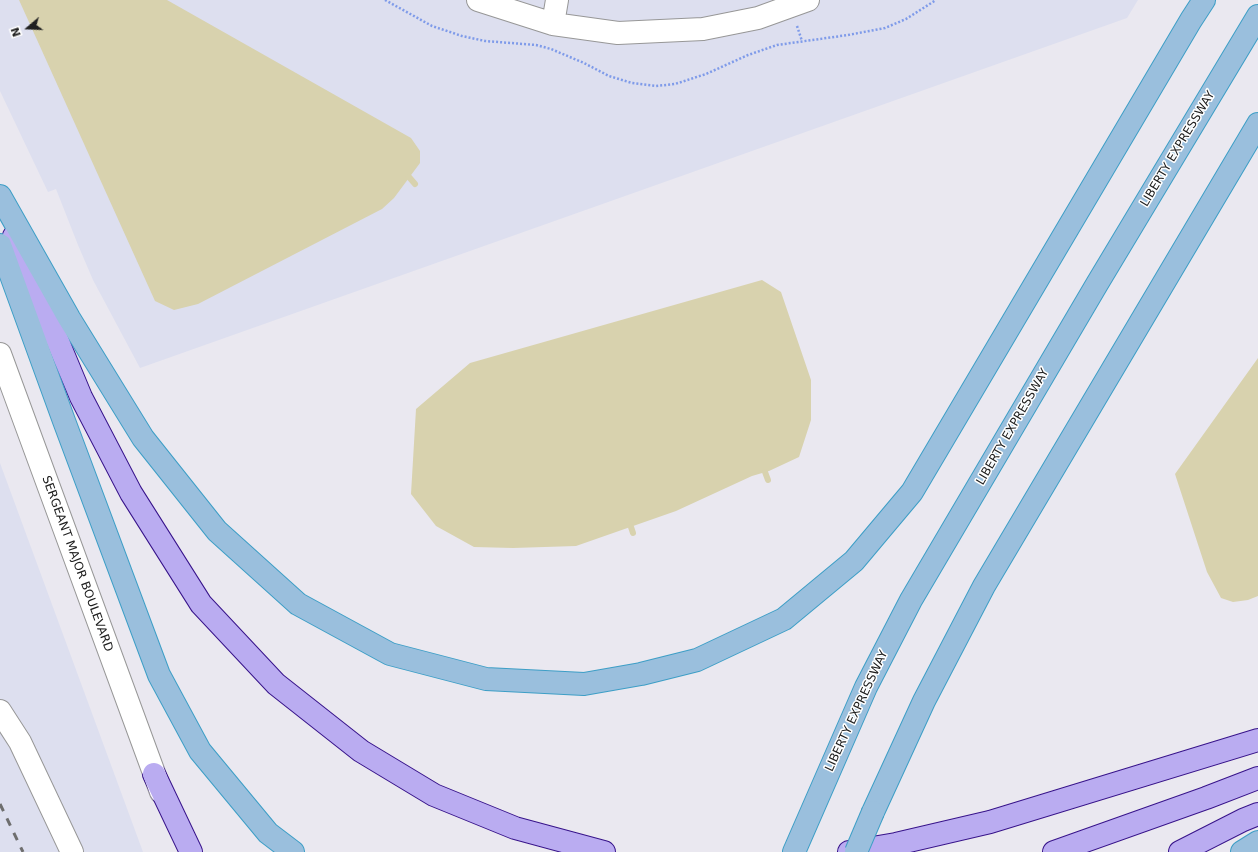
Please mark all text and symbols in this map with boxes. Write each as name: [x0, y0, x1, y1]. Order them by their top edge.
north arrow: [8, 8, 48, 48]
text: N: [9, 26, 24, 39]
street label: LIBERTY EXPRESSWAY: [1138, 89, 1218, 209]
street label: LIBERTY EXPRESSWAY: [974, 366, 1052, 488]
street label: SERGEANT MAJOR BOULEVARD: [38, 474, 116, 654]
street label: LIBERTY EXPRESSWAY: [823, 648, 891, 774]

